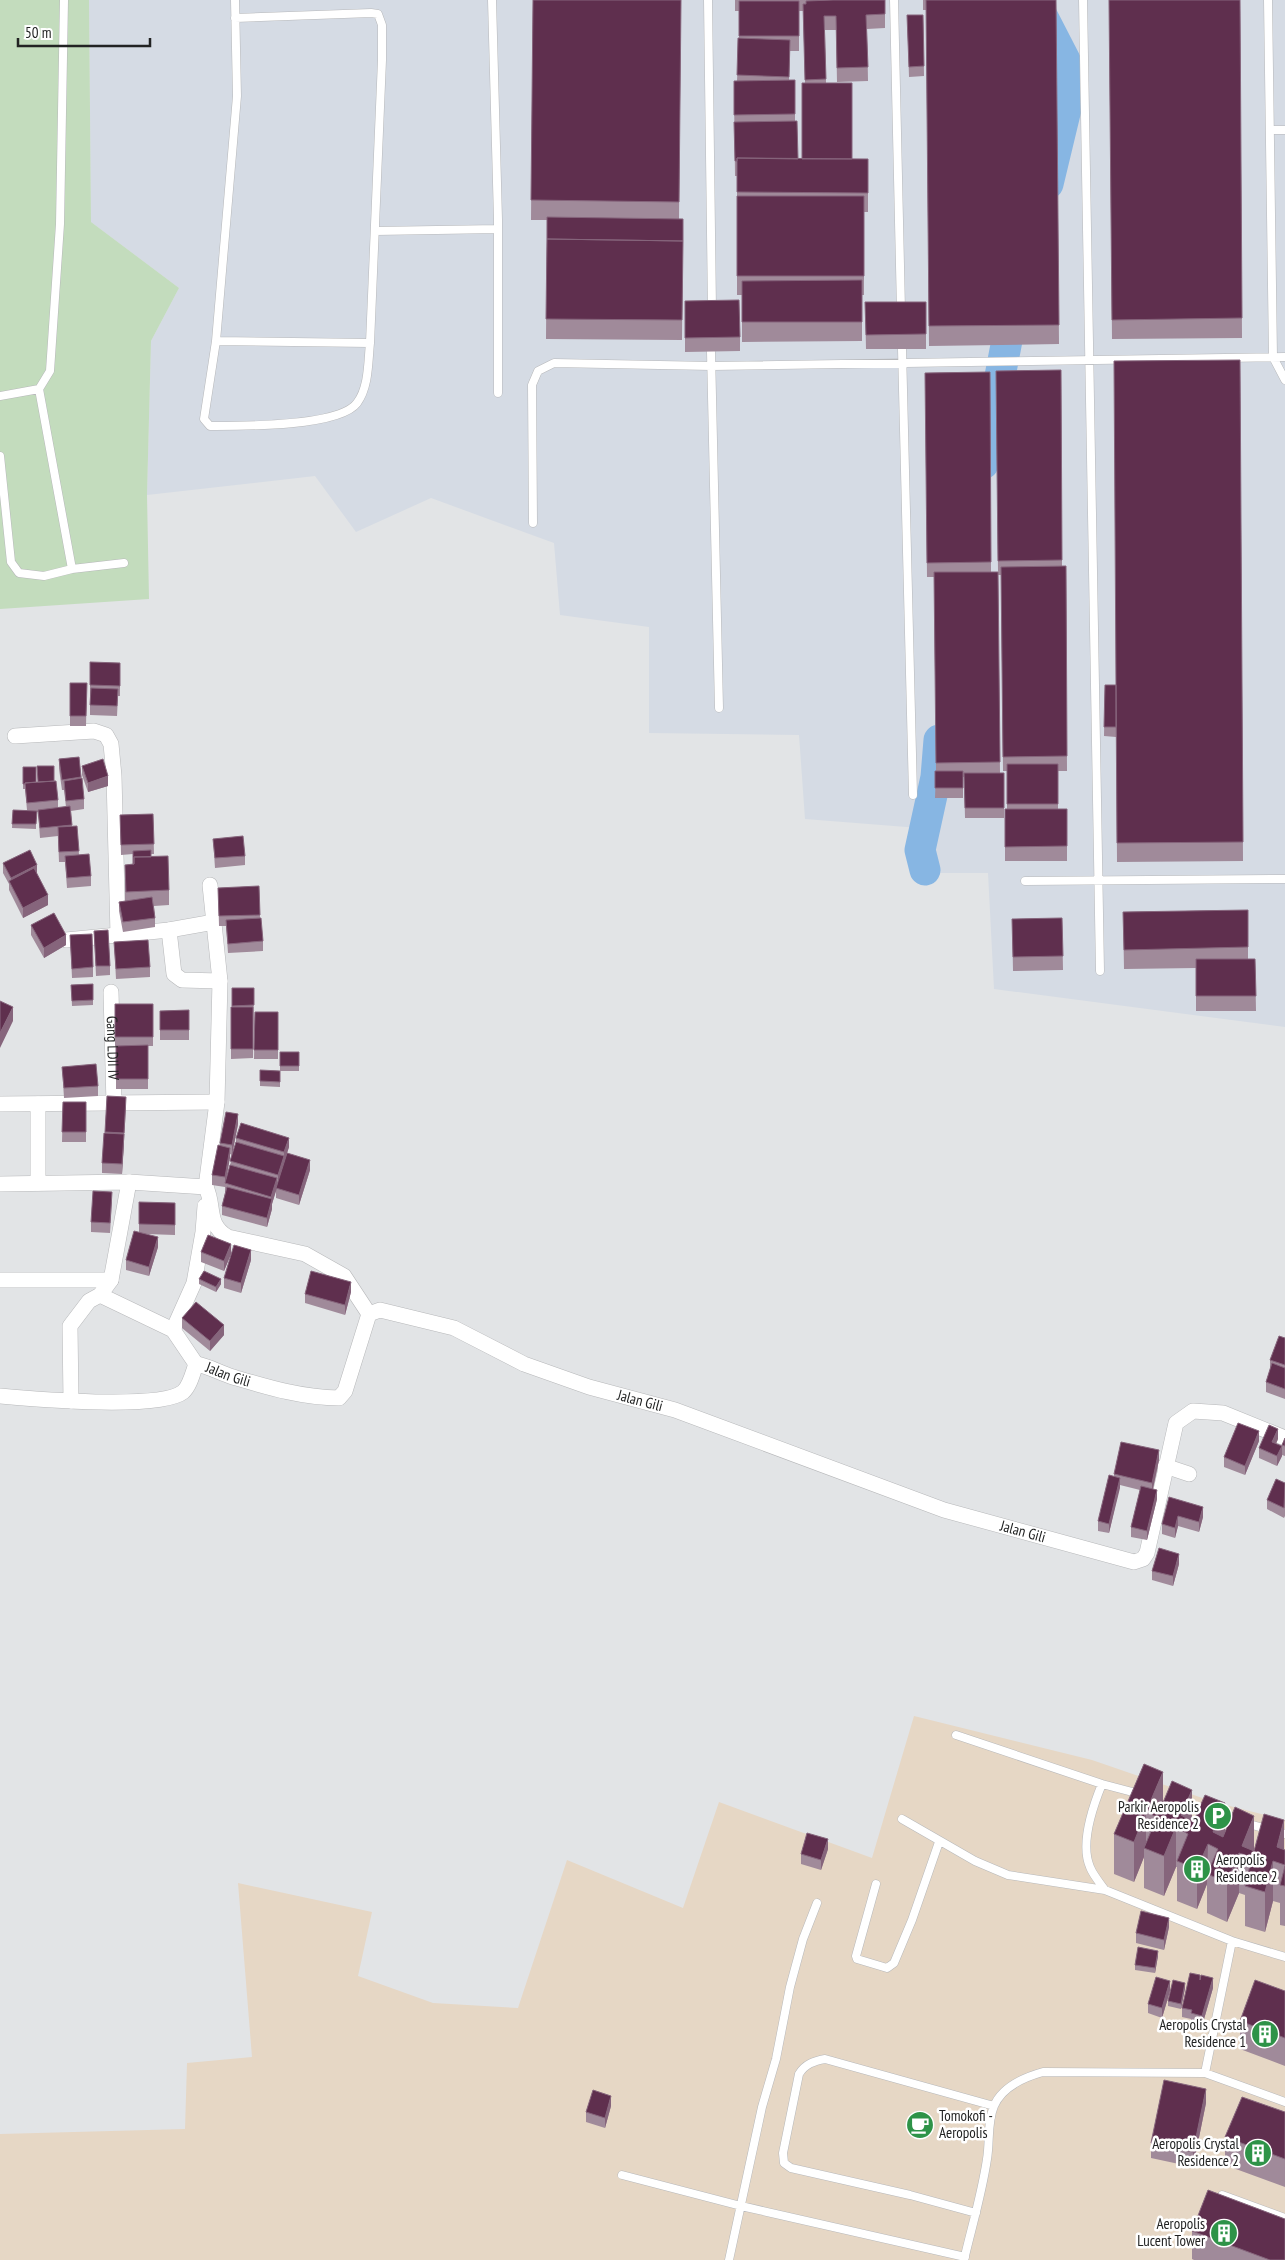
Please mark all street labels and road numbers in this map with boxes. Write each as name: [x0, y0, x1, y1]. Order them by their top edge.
street label: Gang LDII IV: [103, 1016, 123, 1080]
street label: Jalan Gili: [202, 1357, 253, 1391]
street label: Jalan Gili: [614, 1385, 665, 1415]
street label: Jalan Gili: [997, 1516, 1048, 1546]

